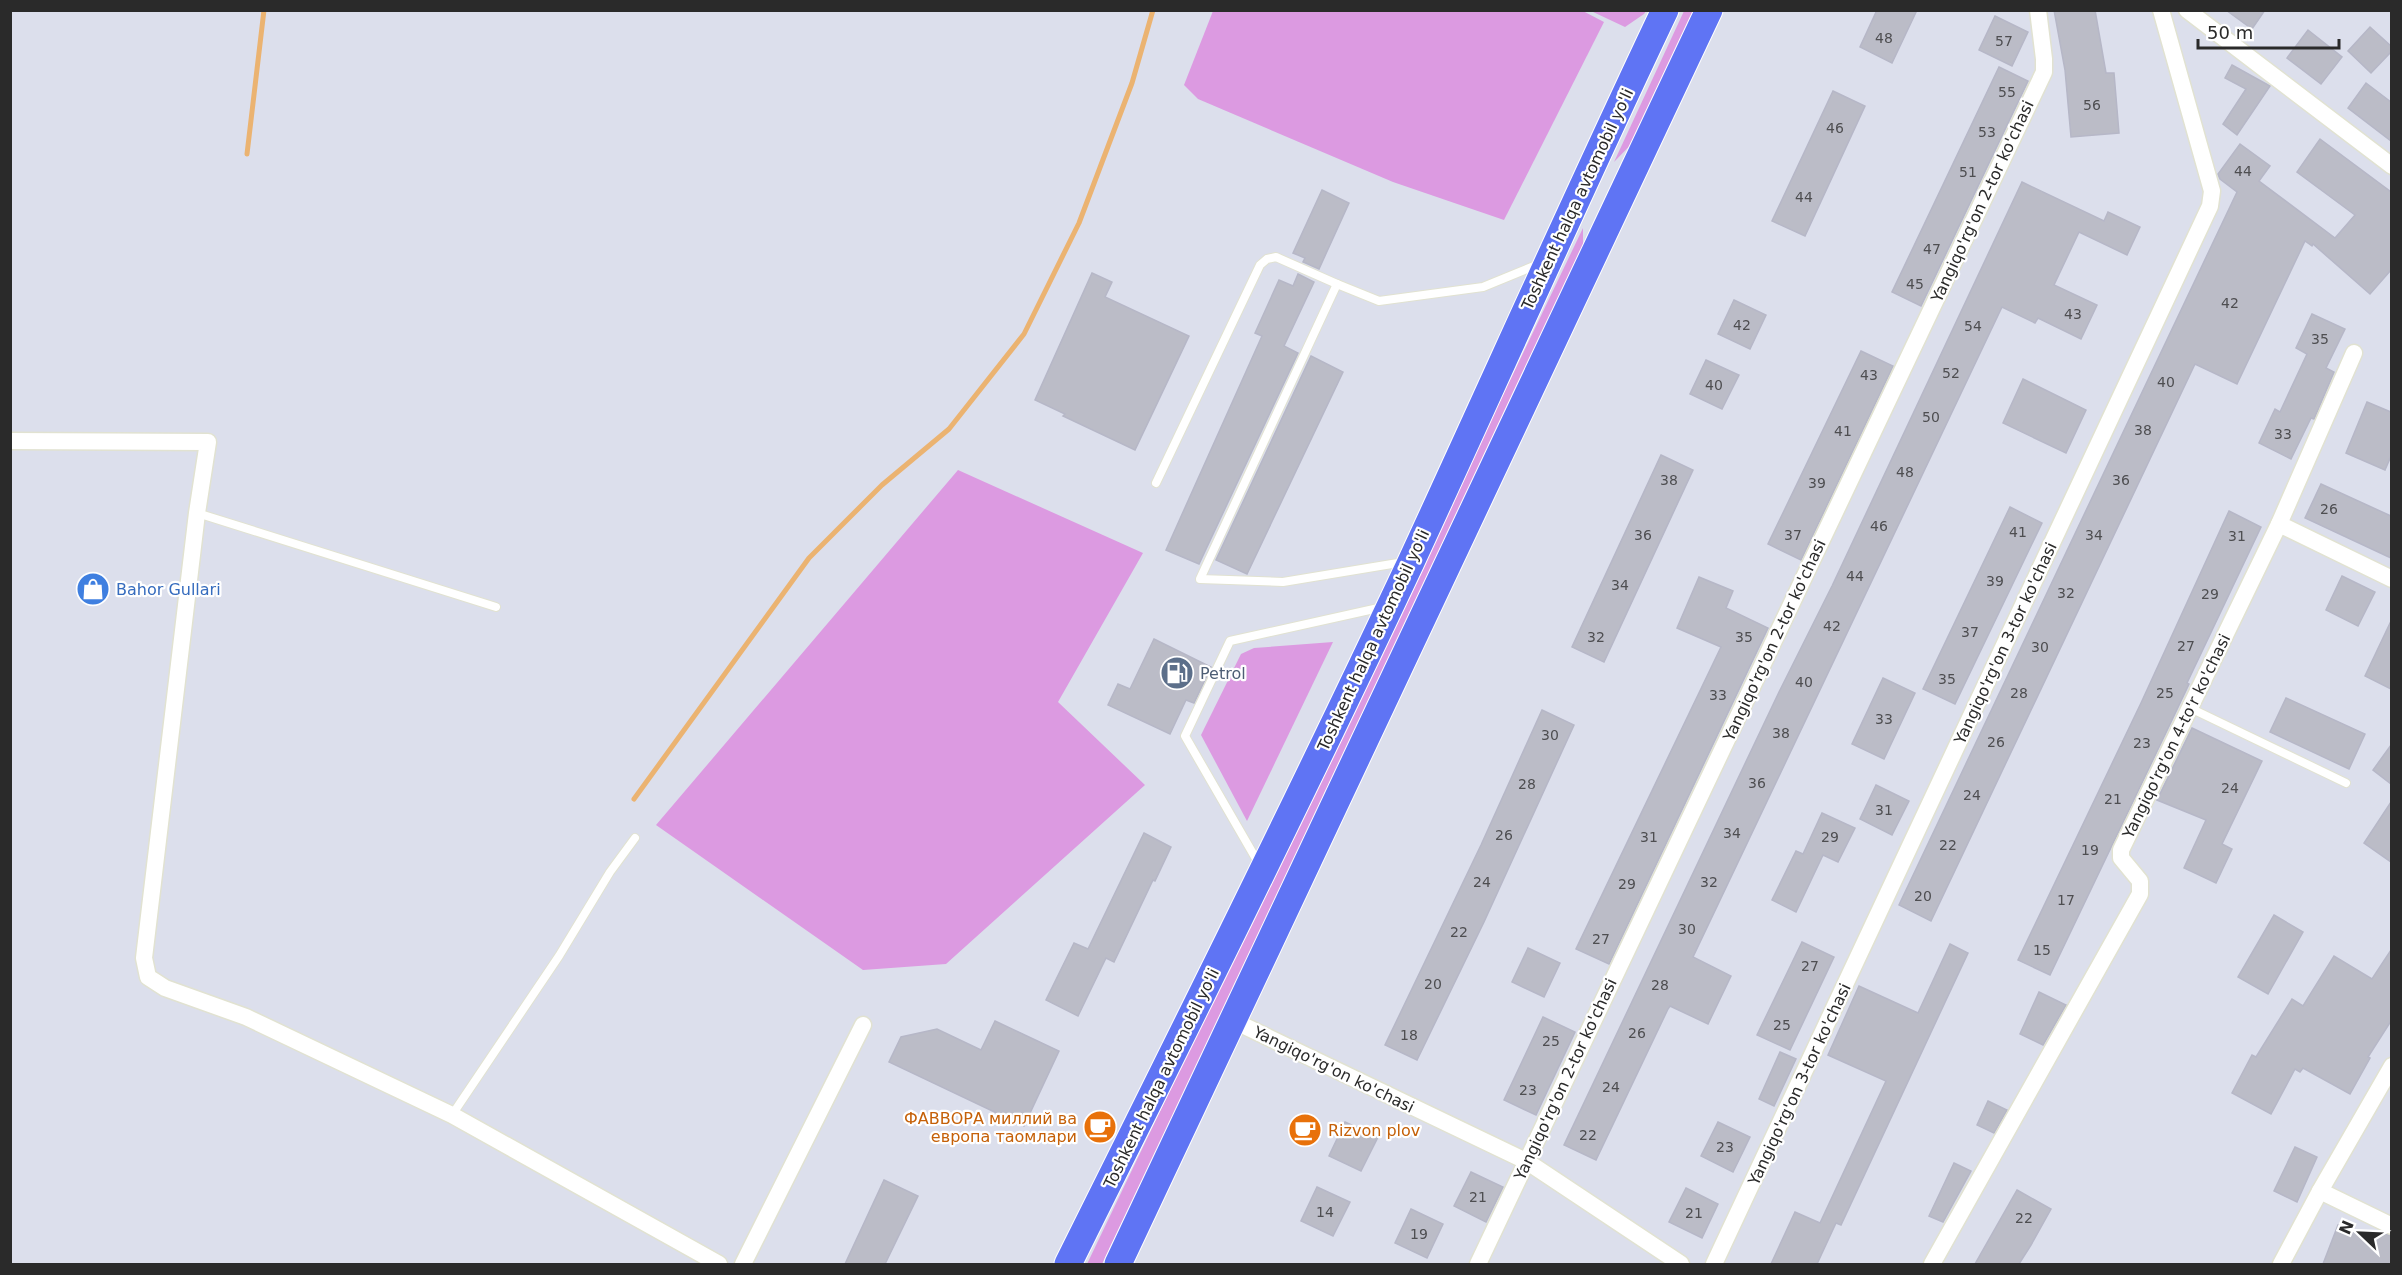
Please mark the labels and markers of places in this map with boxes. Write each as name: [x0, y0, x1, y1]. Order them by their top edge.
shop icon: Bahor Gullari: [75, 571, 111, 607]
place label: Bahor Gullari: [116, 580, 221, 599]
fuel station icon: Petrol: [1159, 655, 1195, 691]
place label: Petrol: [1200, 664, 1246, 683]
place label: ФАВВОРА миллий ва европа таомлари: [904, 1109, 1077, 1146]
cafe icon: ФАВВОРА миллий ва европа таомлари: [1082, 1109, 1118, 1145]
cafe icon: Rizvon plov: [1287, 1112, 1323, 1148]
place label: Rizvon plov: [1328, 1121, 1420, 1140]

